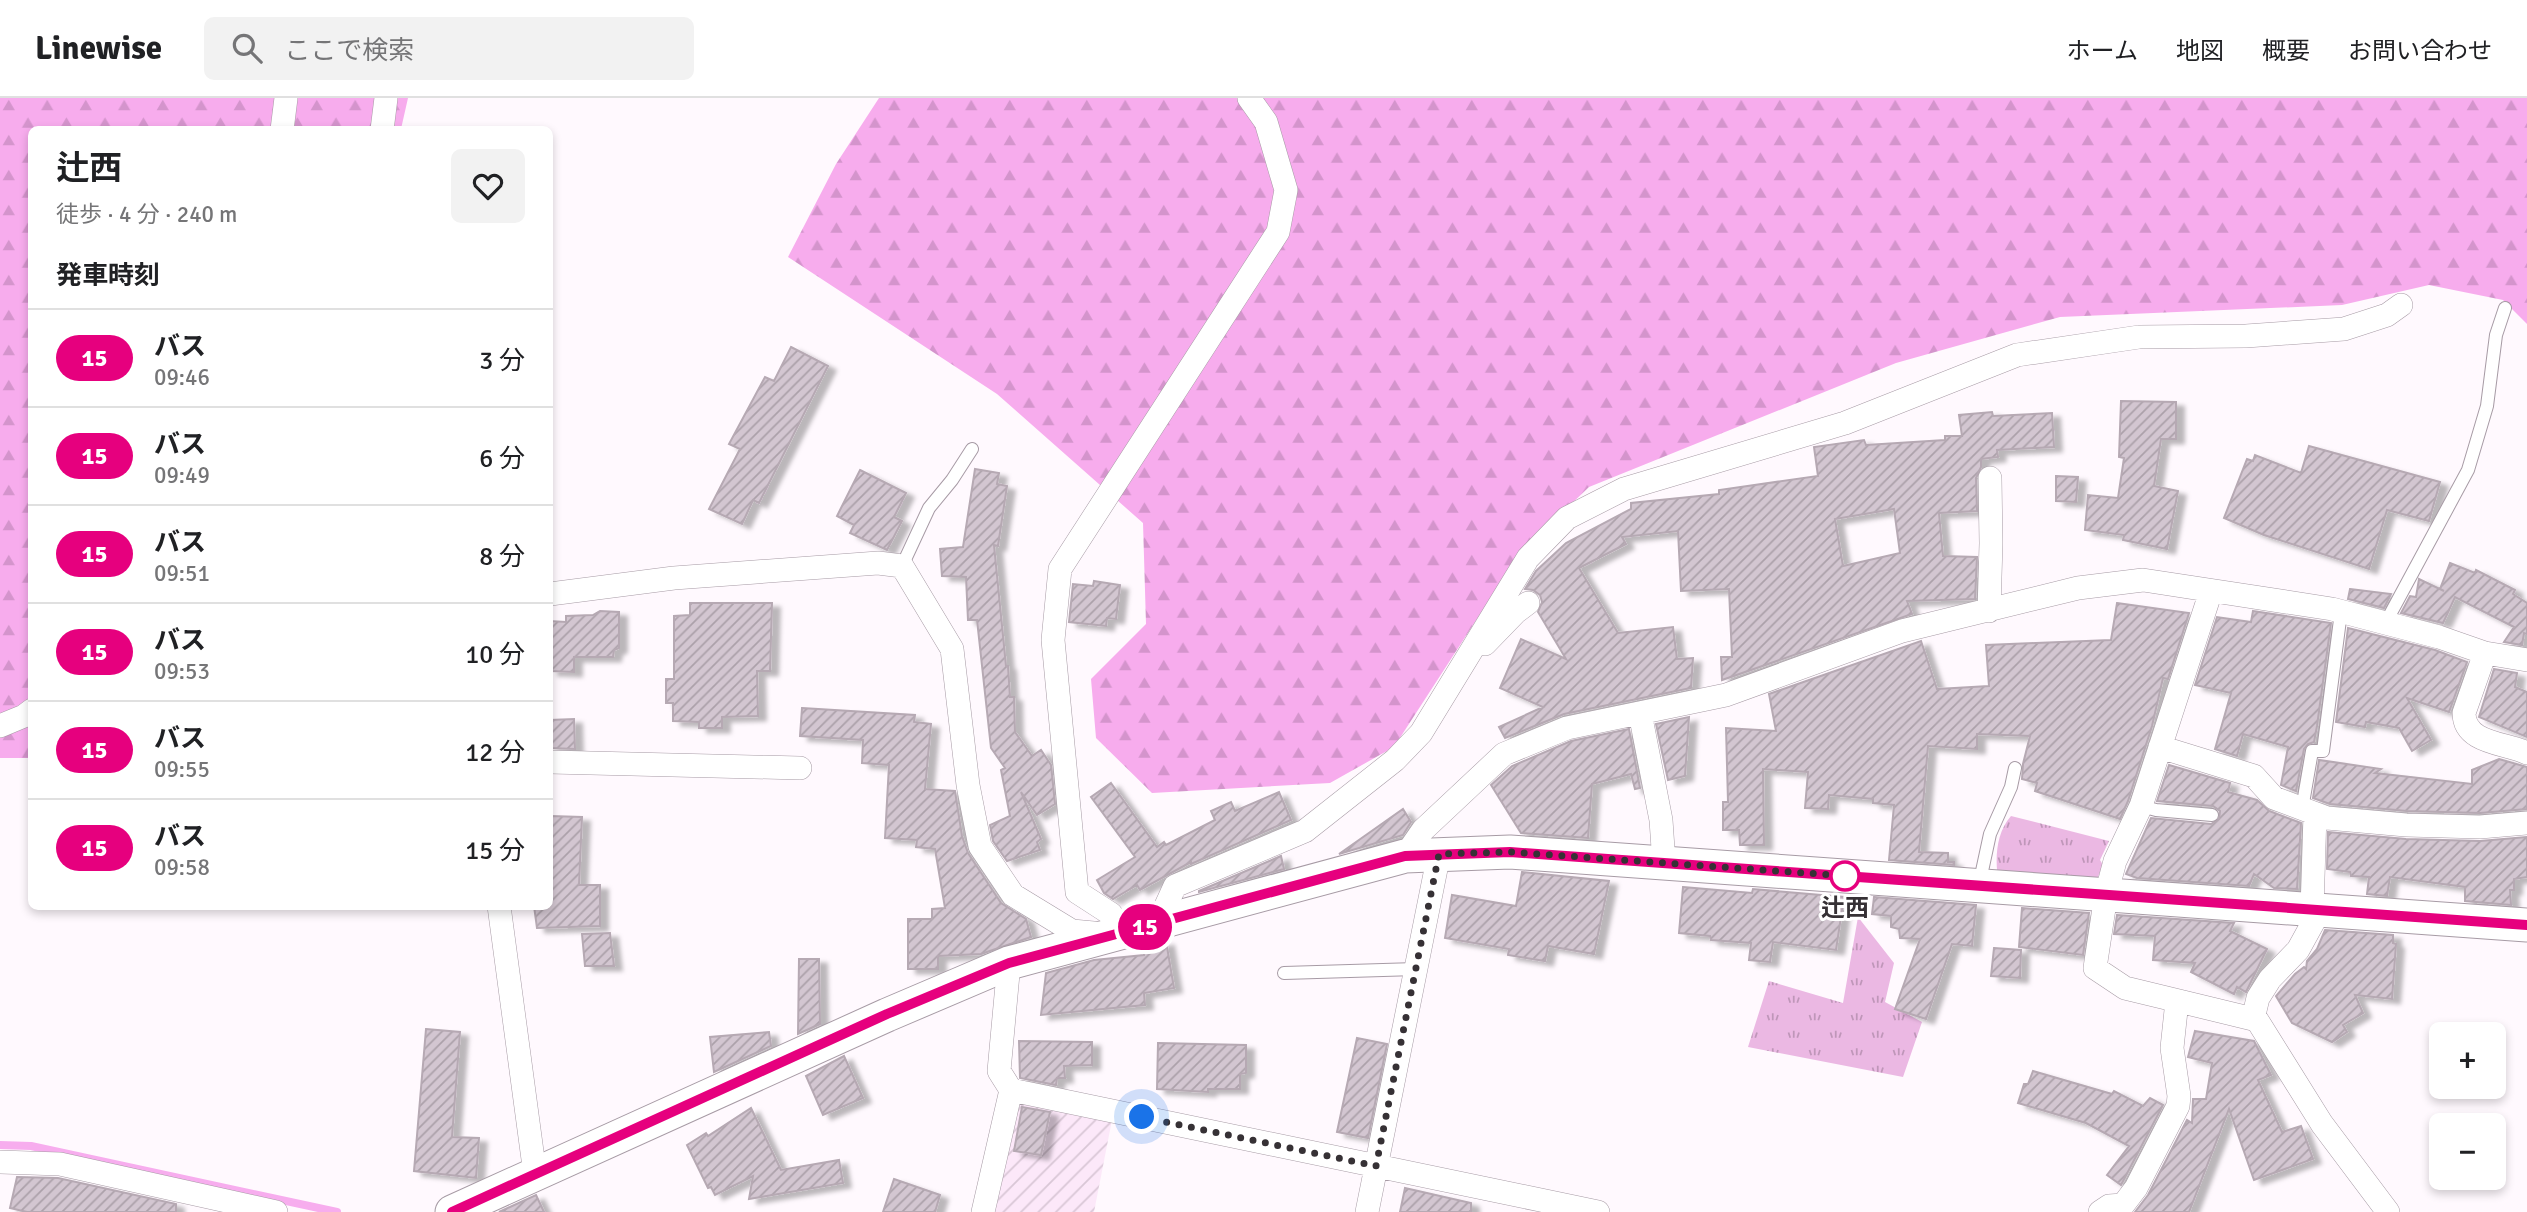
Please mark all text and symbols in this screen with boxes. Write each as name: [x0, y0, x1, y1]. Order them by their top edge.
search box: [204, 17, 694, 80]
text: Linewise: [35, 28, 162, 69]
icon: search: [228, 29, 266, 67]
text: ここで検索: [284, 35, 414, 67]
text: ホーム: [2067, 36, 2138, 66]
text: 地図: [2176, 36, 2224, 66]
text: 概要: [2262, 36, 2310, 66]
text: お問い合わせ: [2348, 36, 2492, 66]
text: 辻西: [56, 148, 122, 189]
button: heart: [451, 149, 525, 223]
text: 徒歩 · 4 分 · 240 m: [56, 200, 237, 229]
text: 発車時刻: [56, 260, 160, 292]
text: バス: [154, 331, 206, 363]
text: 15: [82, 343, 107, 373]
text: 3 分: [479, 345, 525, 377]
text: 09:46: [154, 363, 210, 392]
text: バス: [154, 429, 206, 461]
text: 15: [82, 441, 107, 471]
text: 6 分: [479, 443, 525, 475]
text: 09:49: [154, 461, 210, 490]
text: バス: [154, 527, 206, 559]
text: 15: [82, 539, 107, 569]
text: 8 分: [479, 541, 525, 573]
text: 09:51: [154, 559, 210, 588]
text: バス: [154, 625, 206, 657]
text: 15: [82, 637, 107, 667]
text: 10 分: [465, 639, 525, 671]
text: 09:53: [154, 657, 210, 686]
text: バス: [154, 723, 206, 755]
text: 15: [82, 735, 107, 765]
text: 12 分: [465, 737, 525, 769]
text: 09:55: [154, 755, 210, 784]
text: バス: [154, 821, 206, 853]
text: 15: [82, 833, 107, 863]
text: 15 分: [465, 835, 525, 867]
text: 09:58: [154, 853, 210, 882]
marker: 辻西: [1830, 861, 1860, 891]
place label: 辻西: [1821, 893, 1869, 923]
line badge: 15: [1114, 904, 1176, 950]
text: 15: [1132, 912, 1158, 942]
map controls: [2429, 1022, 2506, 1190]
button: +: [2429, 1022, 2506, 1099]
your location: [1124, 1099, 1159, 1134]
button: −: [2429, 1113, 2506, 1190]

